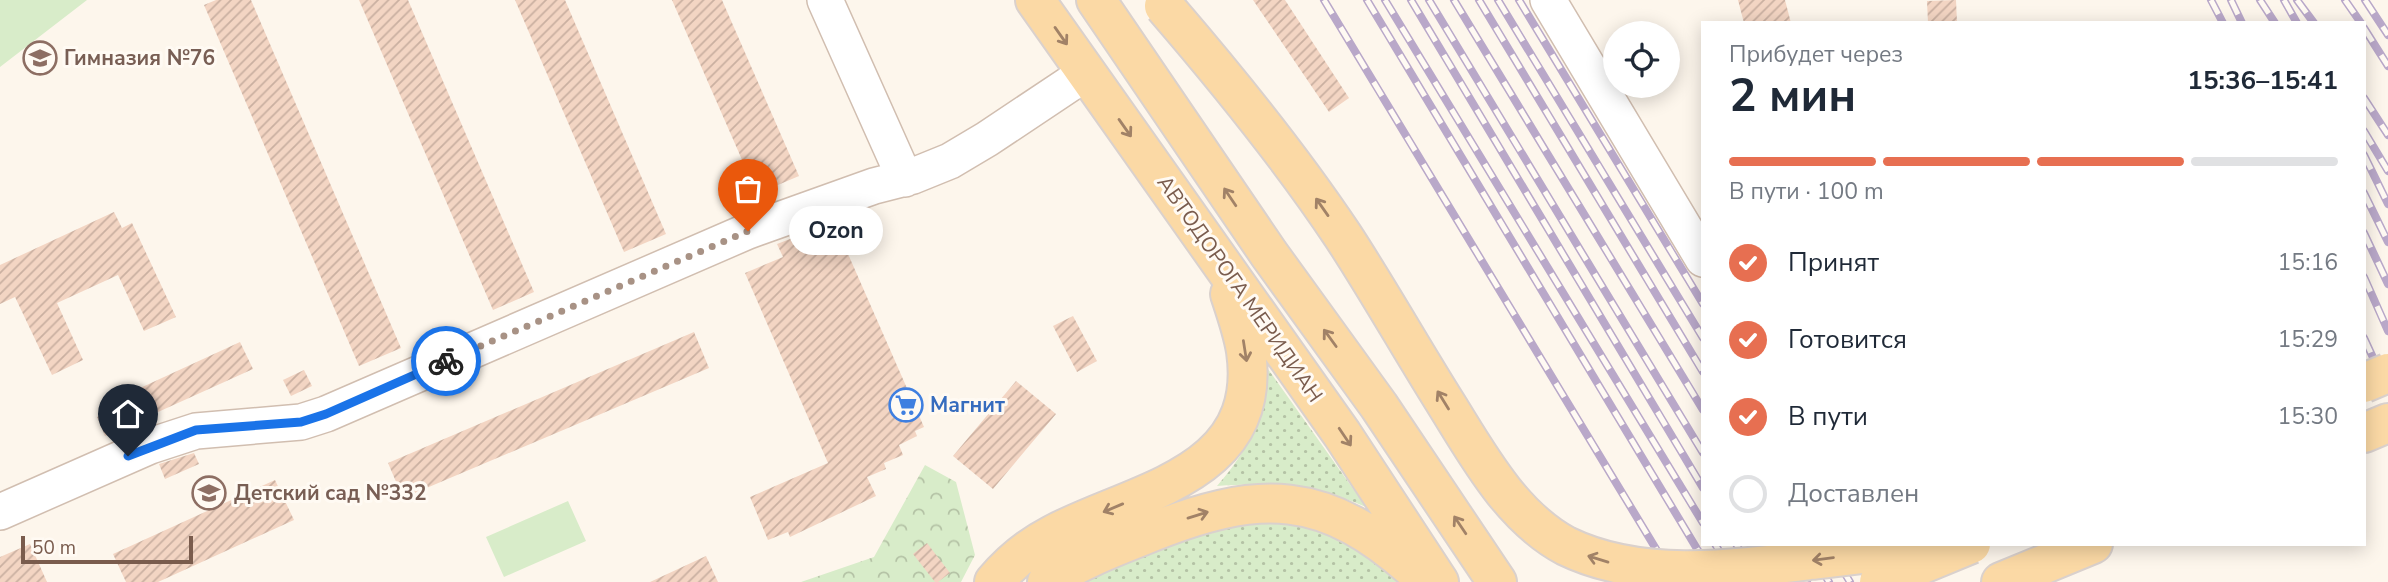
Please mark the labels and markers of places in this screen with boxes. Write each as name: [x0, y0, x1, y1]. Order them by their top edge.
school or university icon: Гимназия №76: [21, 39, 59, 77]
place label: Гимназия №76: [64, 44, 215, 72]
pin: [718, 159, 778, 231]
callout: Ozon: [790, 206, 884, 256]
pin: [98, 384, 158, 456]
supermarket icon: Магнит: [887, 386, 925, 424]
place label: Магнит: [930, 391, 1005, 419]
school or university icon: Детский cад №332: [190, 474, 228, 512]
place label: Детский cад №332: [234, 479, 427, 507]

